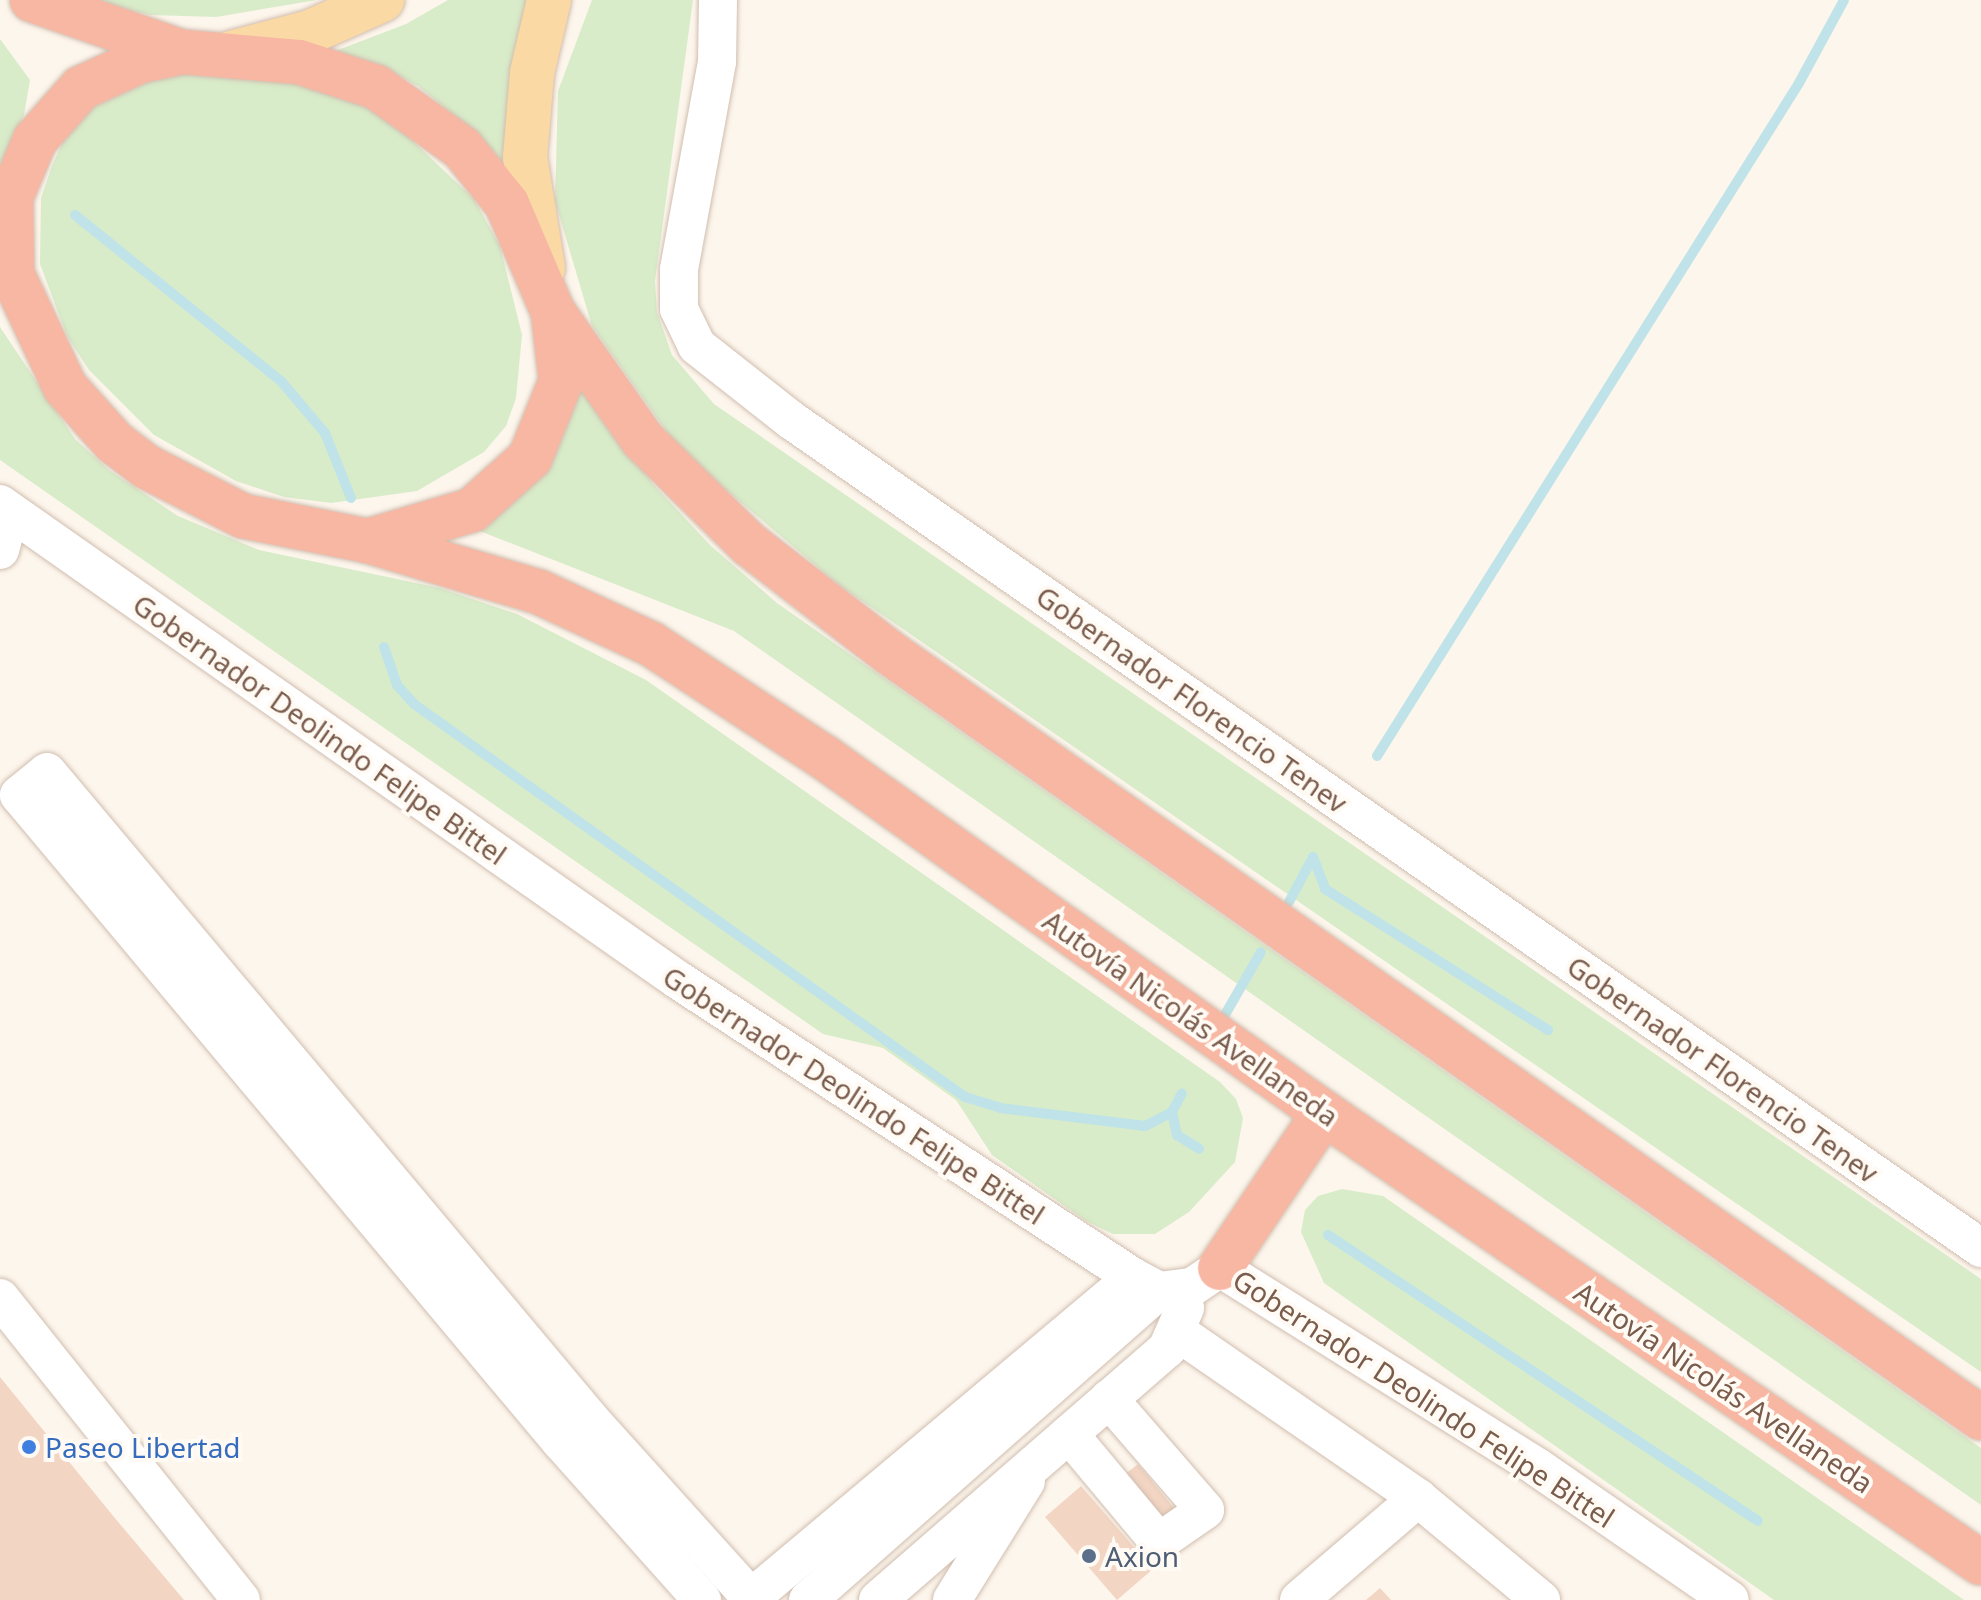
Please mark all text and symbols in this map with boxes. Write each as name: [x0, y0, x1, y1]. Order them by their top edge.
street label: Gobernador Florencio Tenev: [1030, 579, 1354, 819]
street label: Gobernador Deolindo Felipe Bittel: [127, 587, 513, 871]
street label: Autovía Nicolás Avellaneda: [1037, 903, 1345, 1133]
street label: Gobernador Florencio Tenev: [1561, 949, 1885, 1189]
street label: Gobernador Deolindo Felipe Bittel: [657, 959, 1051, 1231]
street label: Gobernador Deolindo Felipe Bittel: [1227, 1262, 1621, 1534]
street label: Autovía Nicolás Avellaneda: [1568, 1274, 1880, 1500]
place label: Paseo Libertad: [45, 1430, 241, 1464]
marker: Paseo Libertad: [20, 1438, 38, 1456]
place label: Axion: [1105, 1539, 1179, 1573]
marker: Axion: [1080, 1547, 1098, 1565]

